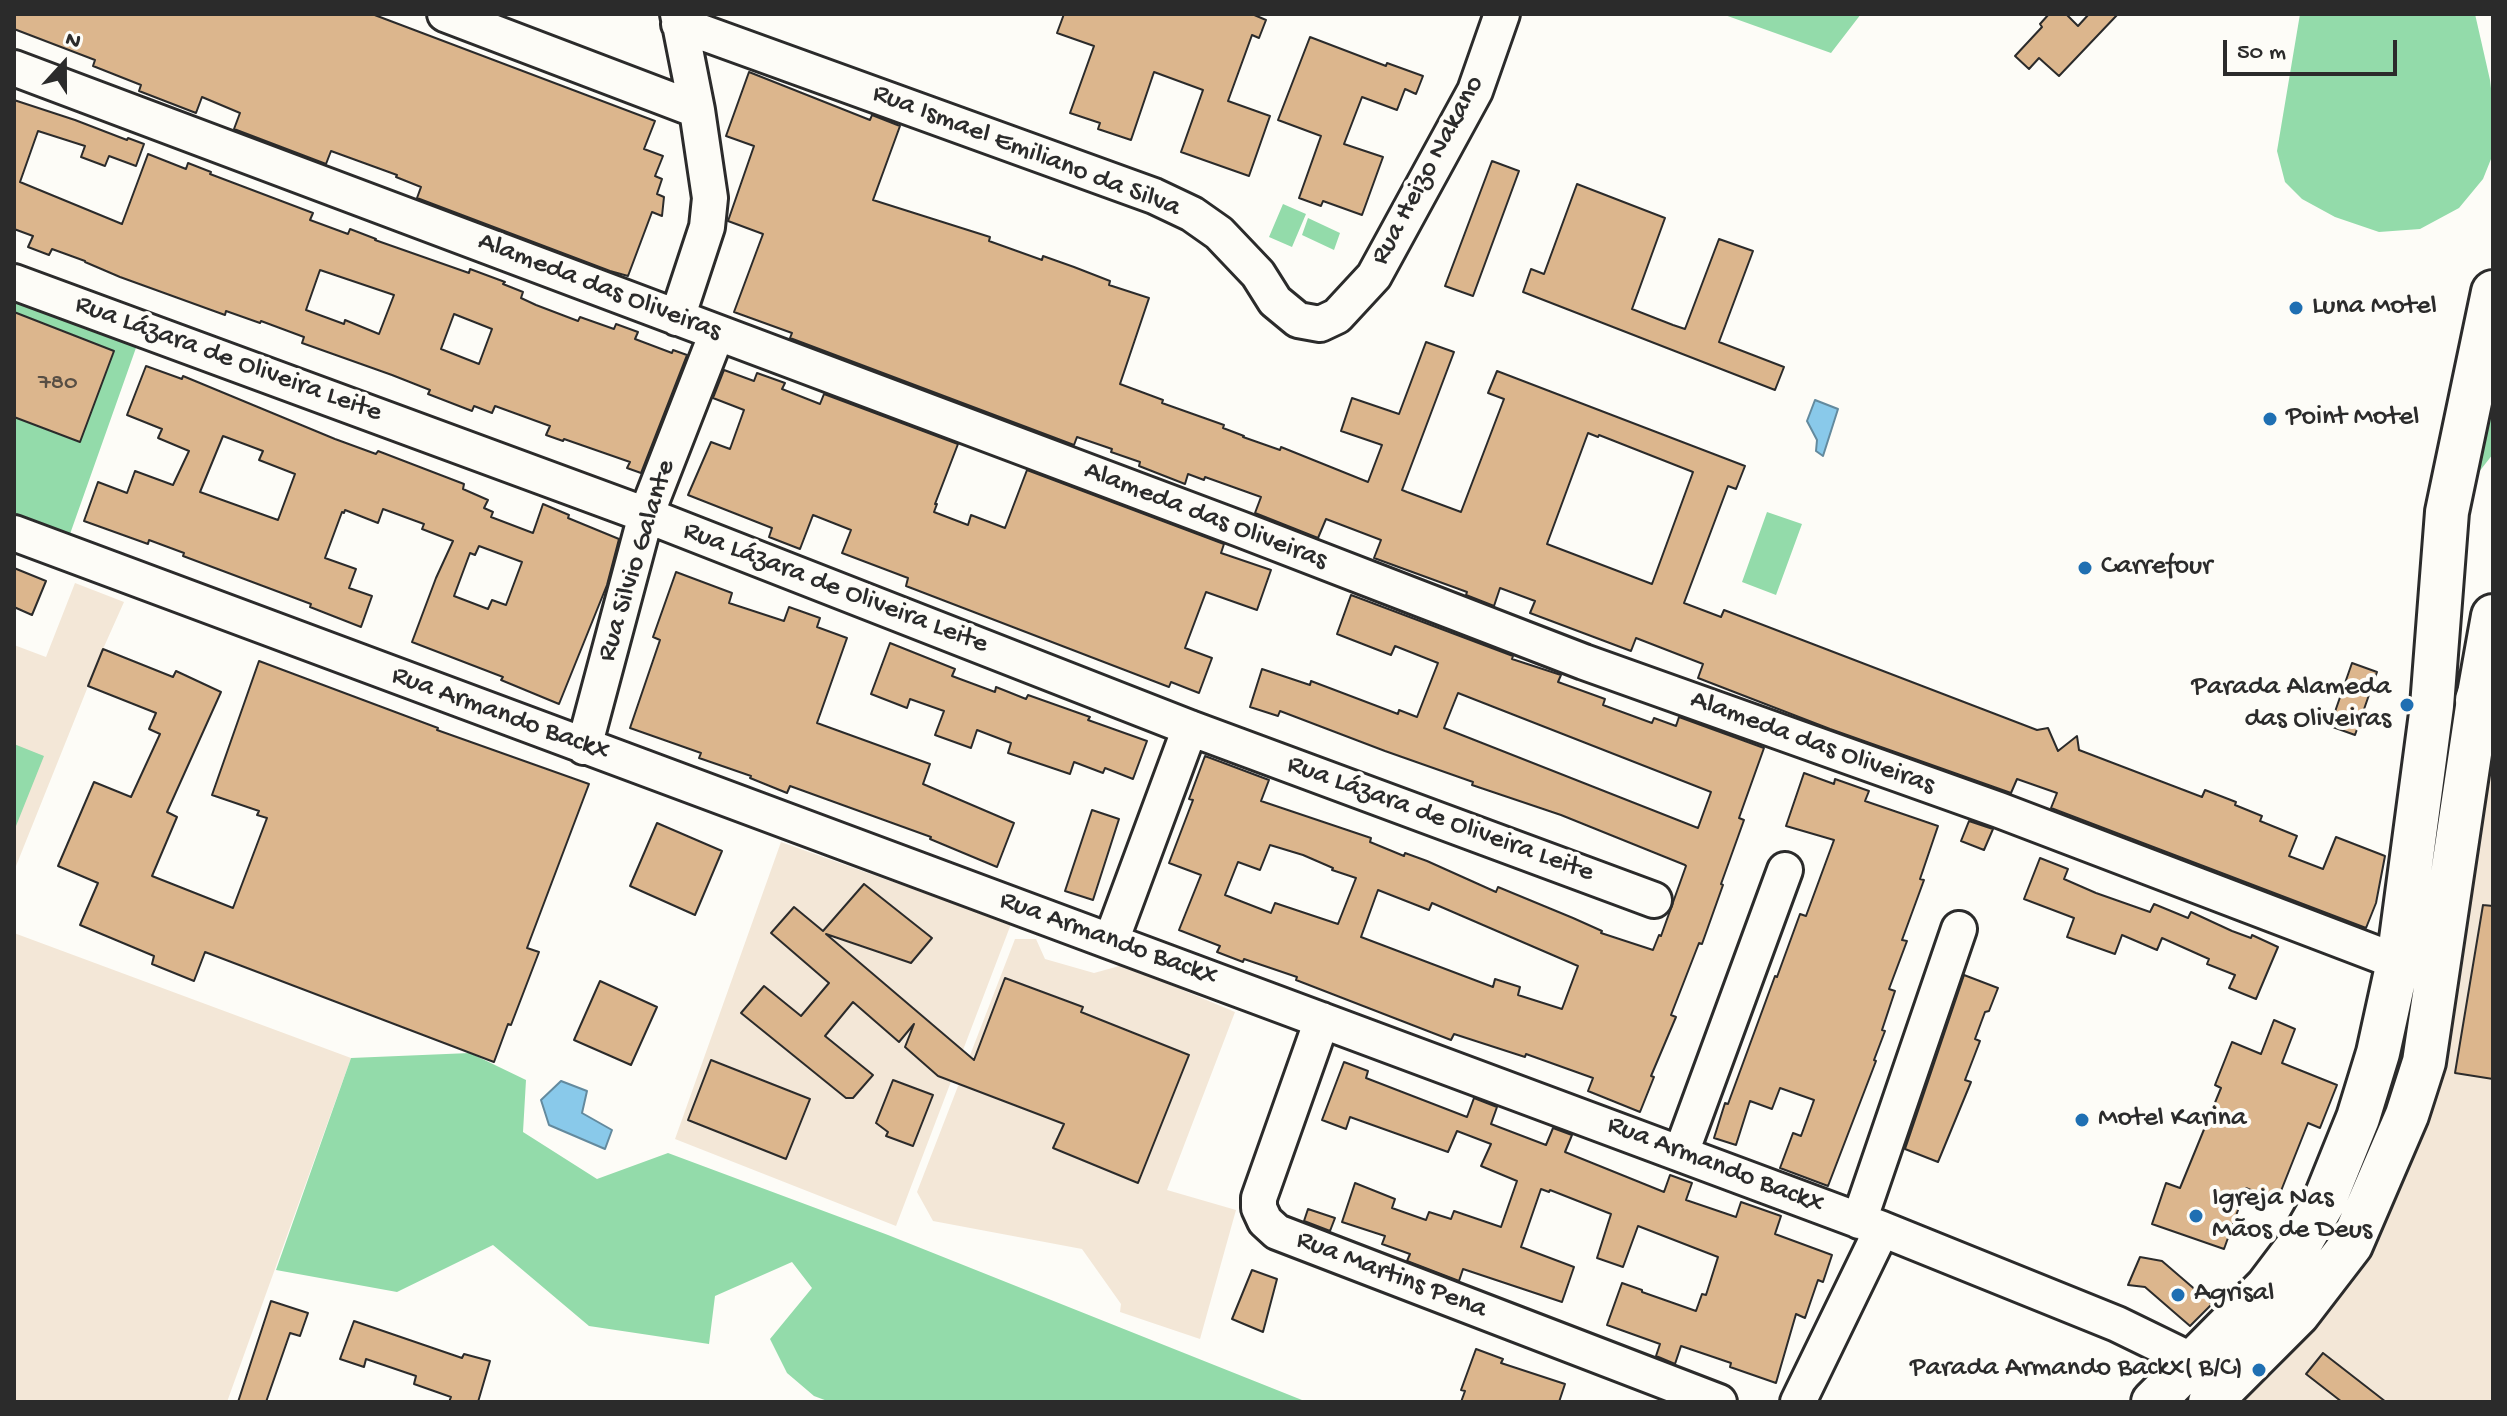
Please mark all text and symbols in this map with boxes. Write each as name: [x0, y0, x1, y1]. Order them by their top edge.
north arrow: [24, 24, 104, 104]
scale bar: [2227, 24, 2401, 74]
text: N: [61, 27, 84, 56]
text: 50 m: [2237, 39, 2286, 68]
street label: Rua Heizo Nakano: [1365, 71, 1493, 271]
street label: Rua Ismael Emiliano da Silva: [867, 78, 1185, 226]
street label: Alameda das Oliveiras: [473, 226, 725, 350]
street label: Rua Lázara de Oliveira Leite: [70, 289, 386, 431]
place label: Luna Motel: [2312, 291, 2437, 325]
marker: Luna Motel: [2287, 299, 2305, 317]
house number: 780: [38, 370, 78, 398]
place label: Point Motel: [2286, 402, 2419, 436]
marker: Point Motel: [2261, 410, 2279, 428]
street label: Alameda das Oliveiras: [1079, 455, 1331, 579]
street label: Rua Silvio Galante: [591, 456, 685, 666]
street label: Rua Lázara de Oliveira Leite: [678, 515, 992, 663]
place label: Carrefour: [2101, 551, 2212, 585]
marker: Carrefour: [2076, 559, 2094, 577]
street label: Rua Armando Backx: [387, 660, 613, 770]
place label: Parada Alameda das Oliveiras: [2191, 672, 2391, 738]
street label: Alameda das Oliveiras: [1685, 684, 1939, 804]
marker: Parada Alameda das Oliveiras: [2398, 696, 2416, 714]
street label: Rua Lázara de Oliveira Leite: [1282, 749, 1598, 891]
street label: Rua Armando Backx: [995, 885, 1221, 995]
place label: Motel Karina: [2098, 1103, 2246, 1137]
street label: Rua Armando Backx: [1602, 1109, 1828, 1223]
marker: Motel Karina: [2073, 1111, 2091, 1129]
place label: Igreja Nas Mãos de Deus: [2212, 1183, 2372, 1249]
marker: Igreja Nas Mãos de Deus: [2187, 1207, 2205, 1225]
street label: Rua Martins Pena: [1291, 1224, 1491, 1328]
place label: Agrisal: [2194, 1278, 2274, 1312]
marker: Agrisal: [2169, 1286, 2187, 1304]
place label: Parada Armando Backx( B/C): [1910, 1353, 2243, 1387]
marker: Parada Armando Backx( B/C): [2250, 1361, 2268, 1379]

